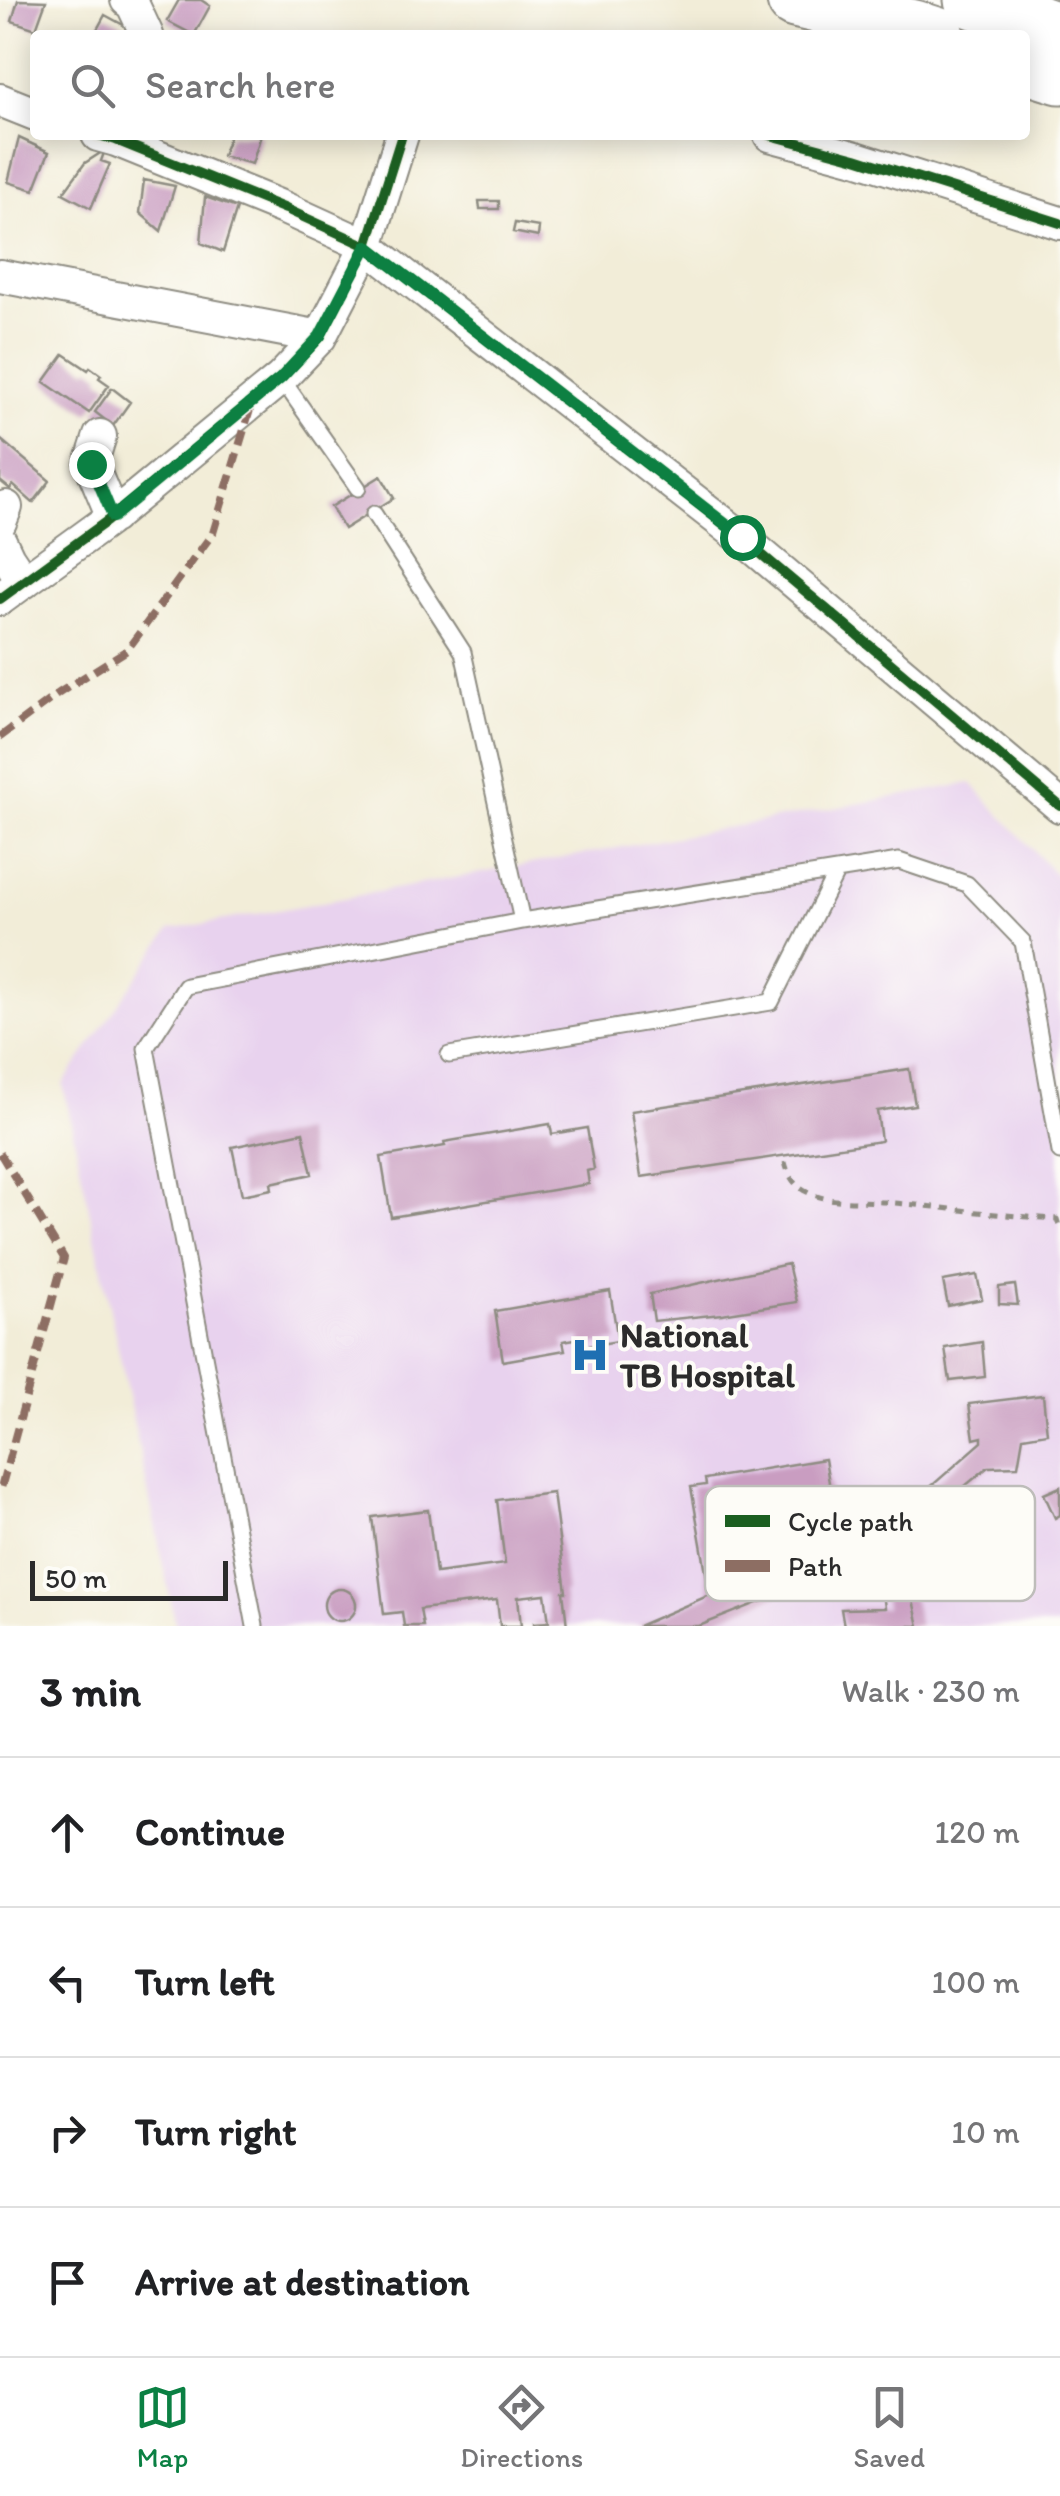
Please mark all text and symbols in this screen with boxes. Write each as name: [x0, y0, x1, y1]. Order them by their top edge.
search box: [30, 30, 1030, 140]
icon: search: [65, 58, 120, 113]
text: Search here: [145, 62, 336, 108]
route end: [69, 442, 115, 488]
route start: [720, 515, 766, 561]
place label: National TB Hospital: [619, 1314, 795, 1396]
hospital icon: National TB Hospital: [569, 1334, 611, 1376]
legend: [705, 1486, 1035, 1601]
text: Cycle path: [788, 1504, 913, 1538]
text: Path: [788, 1549, 842, 1583]
scale bar: [30, 1556, 228, 1600]
text: 50 m: [45, 1561, 107, 1595]
text: 3 min: [40, 1666, 141, 1717]
text: Walk · 230 m: [842, 1672, 1020, 1710]
icon: ahead: [40, 1805, 95, 1860]
text: Continue: [135, 1809, 285, 1855]
text: 120 m: [934, 1813, 1020, 1851]
icon: left: [40, 1955, 95, 2010]
text: Turn left: [135, 1959, 275, 2005]
text: 100 m: [932, 1963, 1020, 2001]
icon: right: [40, 2105, 95, 2160]
text: Turn right: [135, 2109, 297, 2155]
text: 10 m: [951, 2113, 1020, 2151]
icon: arrive: [40, 2255, 95, 2310]
text: Arrive at destination: [135, 2259, 470, 2305]
tab: Map: [135, 2380, 190, 2474]
tab: Directions: [460, 2380, 583, 2474]
tab: Saved: [853, 2380, 925, 2474]

